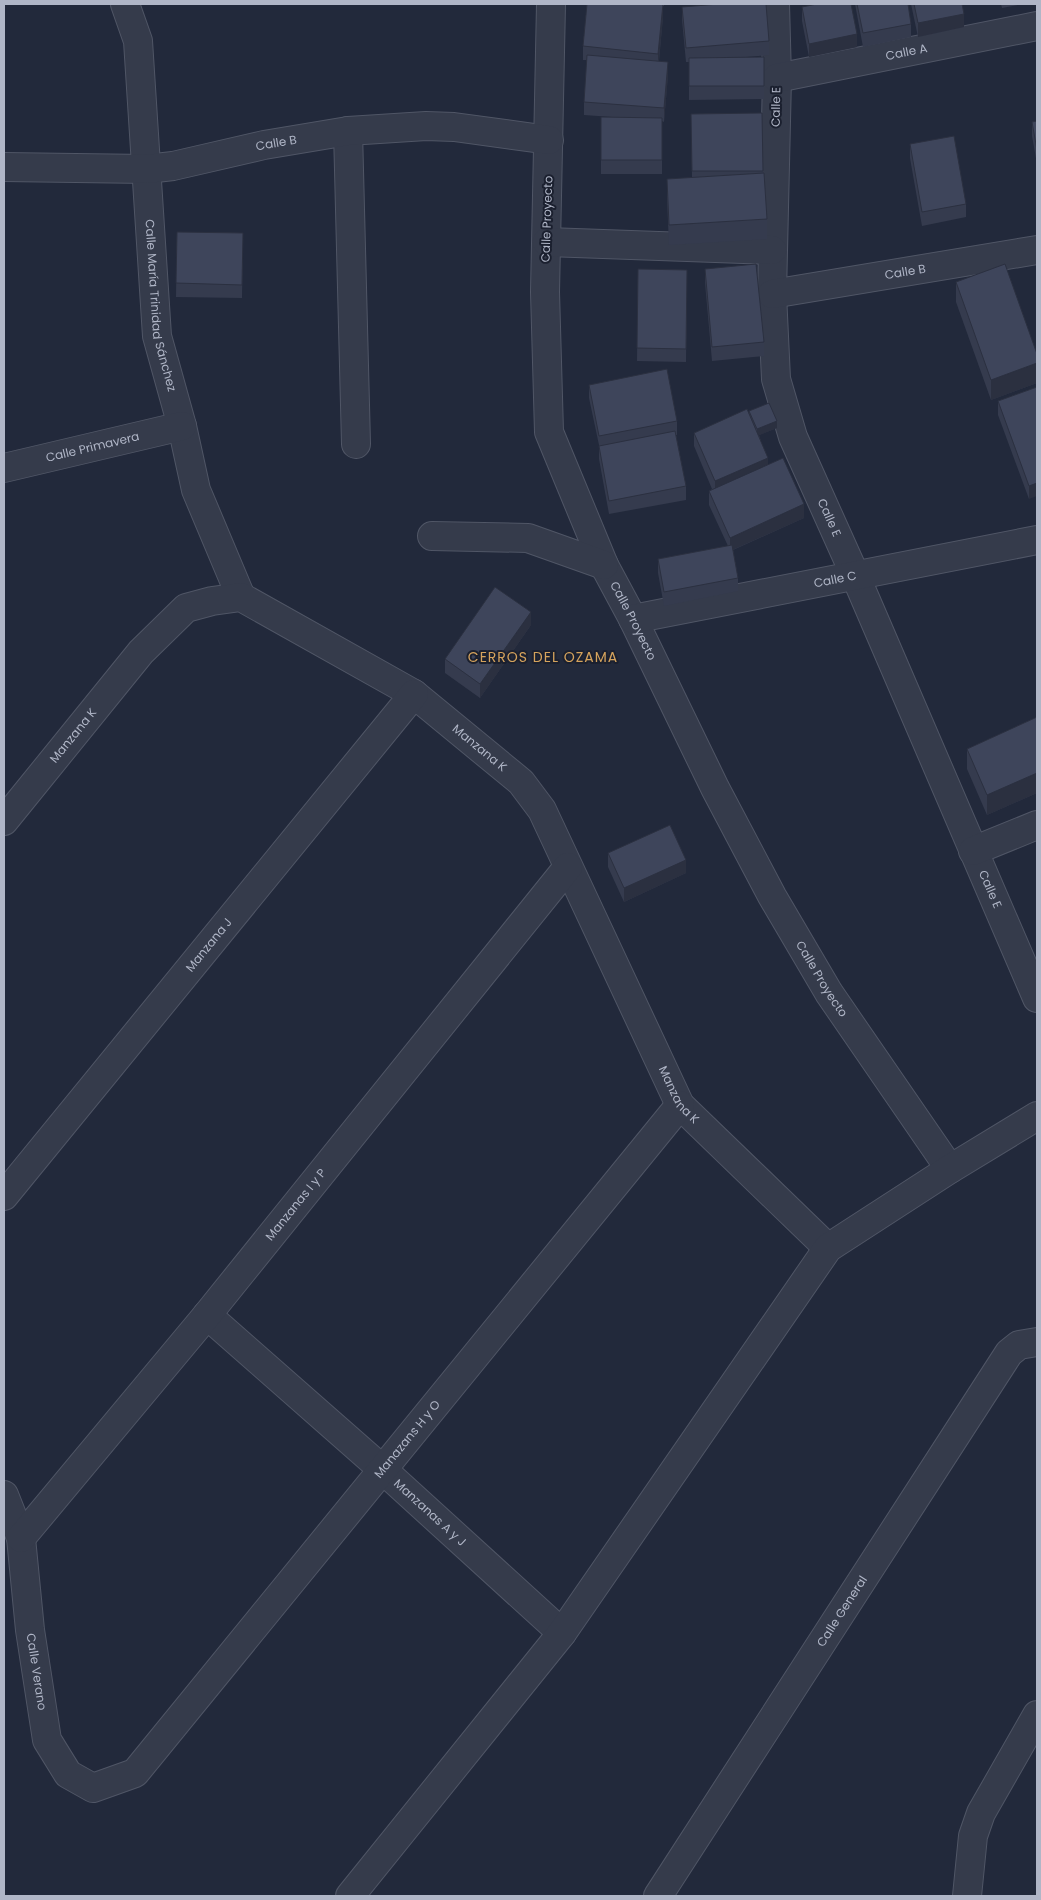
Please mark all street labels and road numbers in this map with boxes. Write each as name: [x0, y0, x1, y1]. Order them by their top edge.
street label: Calle A: [884, 39, 929, 64]
street label: Calle E: [767, 87, 784, 127]
street label: Calle B: [254, 131, 298, 155]
street label: Calle Proyecto: [536, 175, 557, 263]
street label: Calle María Trinidad Sánchez: [142, 219, 181, 393]
street label: Calle B: [883, 260, 927, 283]
street label: Calle Primavera: [44, 427, 141, 466]
street label: Calle E: [814, 496, 846, 539]
street label: Calle C: [812, 566, 858, 591]
street label: Calle Proyecto: [606, 578, 661, 663]
street label: Manzana K: [46, 704, 100, 766]
street label: Manzana K: [449, 720, 511, 775]
street label: Calle E: [975, 867, 1006, 911]
street label: Manzana J: [181, 914, 236, 975]
street label: Calle Proyecto: [792, 937, 852, 1020]
street label: Manzana K: [655, 1063, 703, 1127]
street label: Manzanas I y P: [261, 1165, 330, 1244]
street label: Manazans H y O: [370, 1396, 444, 1481]
street label: Manzanas A y J: [390, 1475, 470, 1550]
street label: Calle General: [812, 1572, 871, 1650]
street label: Calle Verano: [23, 1632, 51, 1712]

